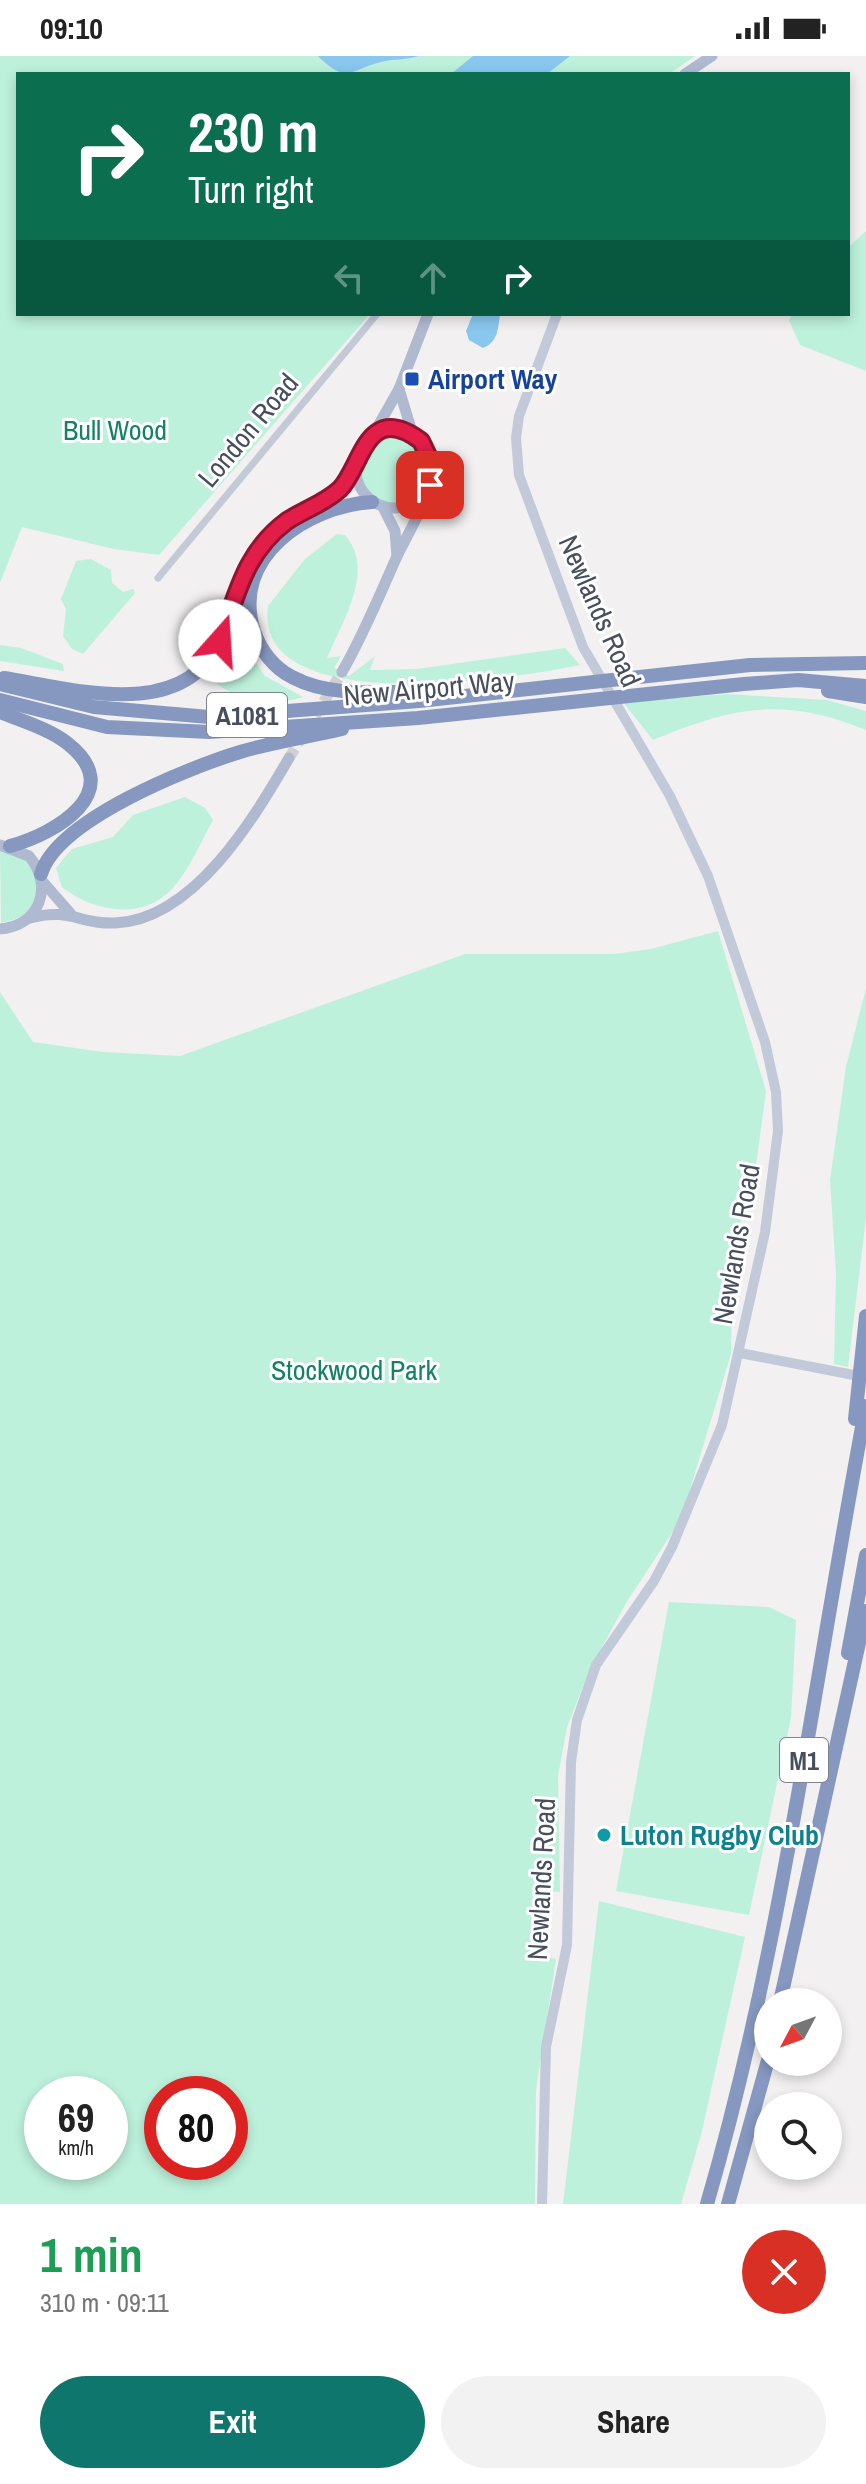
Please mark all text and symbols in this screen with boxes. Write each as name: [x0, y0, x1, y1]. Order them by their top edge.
text: 09:10: [40, 8, 103, 48]
text: 230 m: [188, 94, 318, 169]
icon: right: [56, 104, 160, 208]
text: Turn right: [188, 166, 313, 214]
icon: left: [327, 256, 371, 300]
icon: ahead: [411, 256, 455, 300]
icon: right: [495, 256, 539, 300]
place label: Airport Way: [428, 360, 558, 398]
street label: London Road: [189, 365, 307, 495]
marker: Airport Way: [403, 370, 421, 388]
park label: Bull Wood: [63, 411, 167, 449]
pin: [396, 451, 464, 519]
icon: arrive: [408, 463, 452, 507]
street label: Newlands Road: [550, 529, 650, 693]
position arrow: [178, 599, 262, 683]
street label: New Airport Way: [342, 662, 517, 714]
road number: A1081: [207, 693, 287, 737]
street label: Newlands Road: [703, 1161, 769, 1327]
park label: Stockwood Park: [271, 1351, 437, 1389]
road number: M1: [780, 1738, 828, 1782]
street label: Newlands Road: [518, 1797, 564, 1961]
place label: Luton Rugby Club: [620, 1816, 819, 1854]
marker: Luton Rugby Club: [595, 1826, 613, 1844]
north arrow: [754, 1988, 842, 2076]
map controls: [754, 1988, 842, 2180]
speed limit sign: 80: [144, 2076, 248, 2180]
text: 69: [58, 2091, 94, 2144]
button: search: [754, 2092, 842, 2180]
text: km/h: [58, 2134, 94, 2161]
text: 1 min: [40, 2222, 143, 2287]
button: close: [742, 2230, 826, 2314]
text: 310 m · 09:11: [40, 2285, 169, 2320]
button: Exit: [40, 2376, 425, 2468]
button: Share: [441, 2376, 826, 2468]

